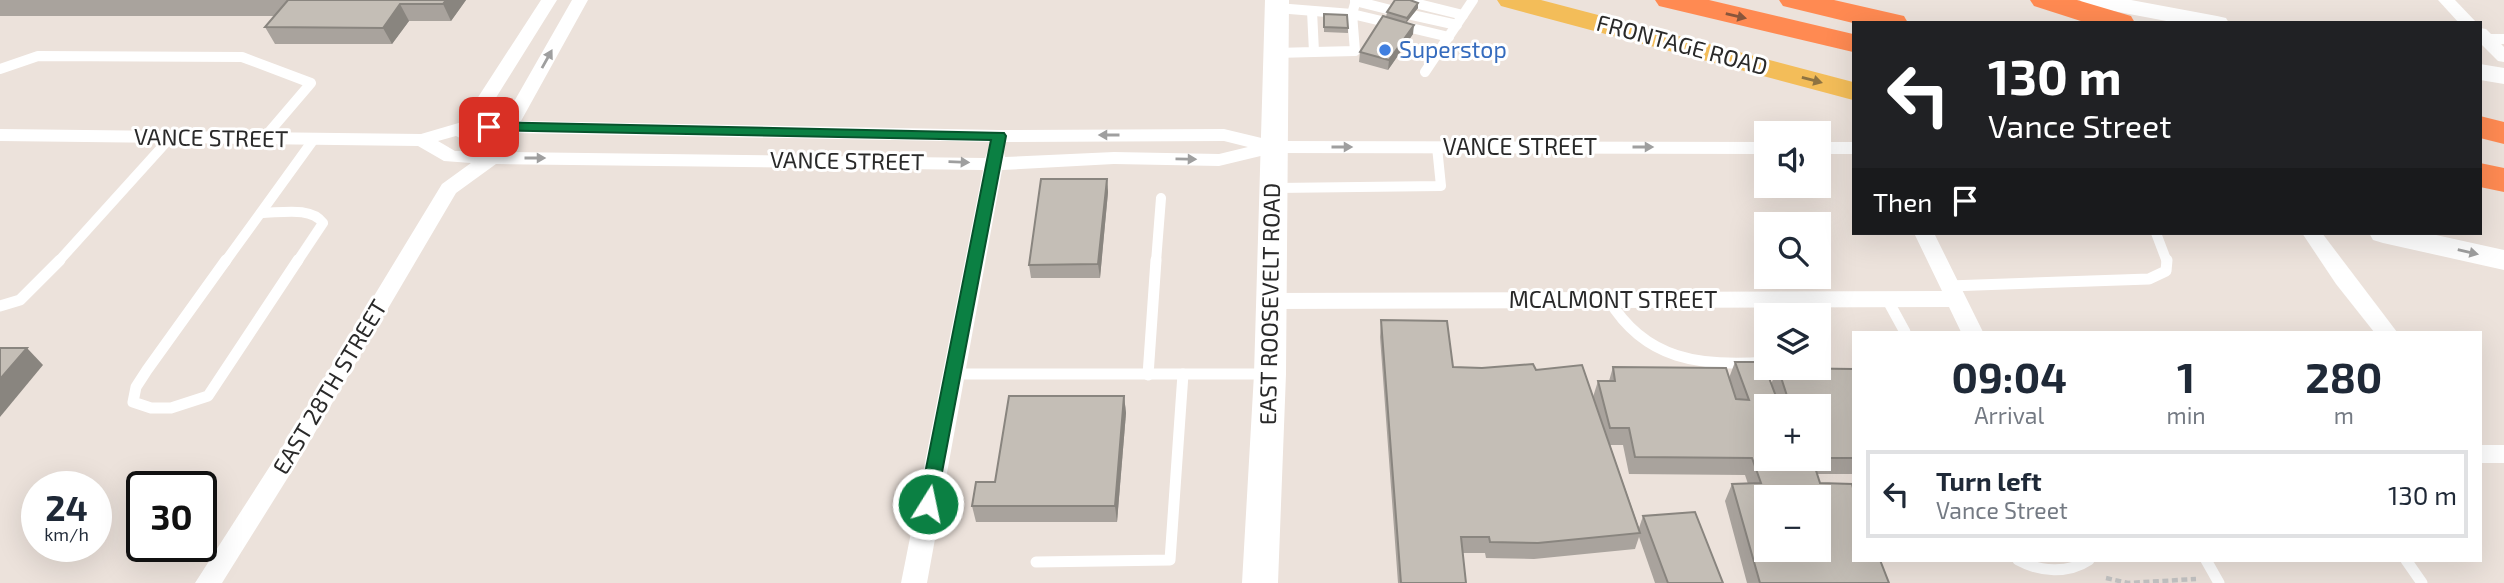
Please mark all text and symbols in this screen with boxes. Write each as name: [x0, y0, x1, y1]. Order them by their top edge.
street label: FRONTAGE ROAD: [1594, 8, 1771, 80]
one-way arrow: [1725, 11, 1747, 22]
place label: Superstop: [1399, 35, 1507, 63]
marker: Superstop: [1377, 42, 1393, 58]
text: 130 m: [1988, 46, 2122, 105]
one-way arrow: [541, 49, 553, 69]
icon: left: [1873, 49, 1964, 140]
one-way arrow: [1802, 75, 1824, 86]
pin: [459, 97, 519, 157]
text: Vance Street: [1988, 106, 2171, 144]
icon: arrive: [470, 108, 508, 146]
map controls: [1754, 121, 1831, 562]
button: sound: [1754, 121, 1831, 198]
street label: VANCE STREET: [134, 122, 288, 152]
one-way arrow: [1098, 129, 1120, 141]
street label: VANCE STREET: [1443, 132, 1597, 160]
one-way arrow: [1332, 141, 1354, 153]
one-way arrow: [1633, 142, 1655, 153]
street label: VANCE STREET: [770, 145, 924, 175]
one-way arrow: [524, 152, 546, 163]
one-way arrow: [1175, 154, 1197, 165]
one-way arrow: [948, 157, 970, 168]
icon: arrive: [1946, 182, 1984, 220]
street label: EAST ROOSEVELT ROAD: [1253, 183, 1285, 425]
text: Then: [1873, 186, 1932, 217]
button: search: [1754, 212, 1831, 289]
one-way arrow: [2457, 246, 2479, 257]
street label: MCALMONT STREET: [1509, 285, 1717, 313]
street label: EAST 28TH STREET: [266, 294, 392, 479]
button: layers: [1754, 303, 1831, 380]
text: 09:04: [1952, 351, 2067, 401]
text: 1: [2177, 351, 2195, 401]
text: 280: [2305, 351, 2382, 401]
button: +: [1754, 394, 1831, 471]
text: Arrival: [1974, 401, 2044, 429]
text: min: [2167, 401, 2206, 429]
text: m: [2334, 401, 2354, 429]
text: Turn left: [1936, 465, 2042, 496]
position arrow: [891, 467, 965, 541]
speed limit sign: 30: [126, 471, 217, 562]
icon: left: [1877, 475, 1915, 513]
text: 130 m: [2388, 479, 2457, 510]
button: −: [1754, 485, 1831, 562]
text: 24: [45, 486, 88, 528]
text: Vance Street: [1936, 496, 2068, 524]
text: km/h: [44, 523, 89, 545]

